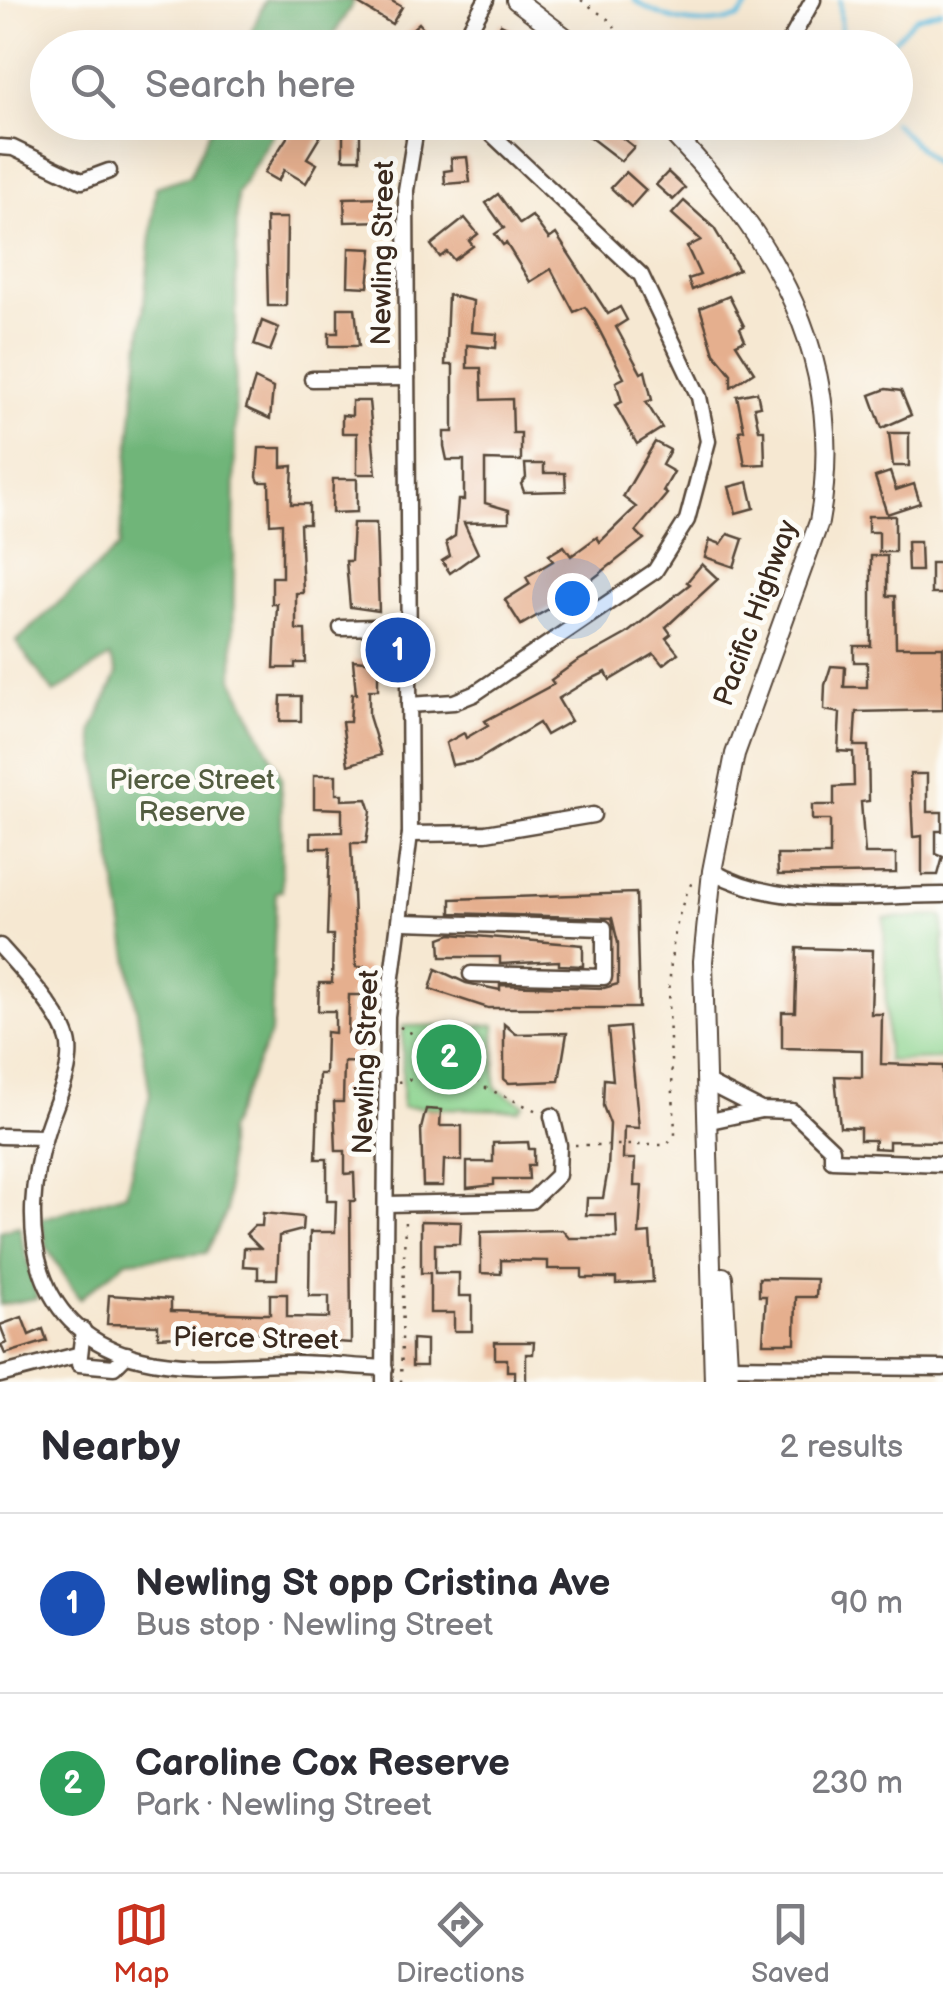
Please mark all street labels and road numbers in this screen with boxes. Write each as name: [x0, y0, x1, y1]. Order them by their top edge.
street label: Newling Street: [365, 160, 401, 346]
street label: Pacific Highway: [707, 515, 805, 710]
street label: Newling Street: [346, 969, 386, 1155]
street label: Pierce Street: [173, 1321, 340, 1357]

